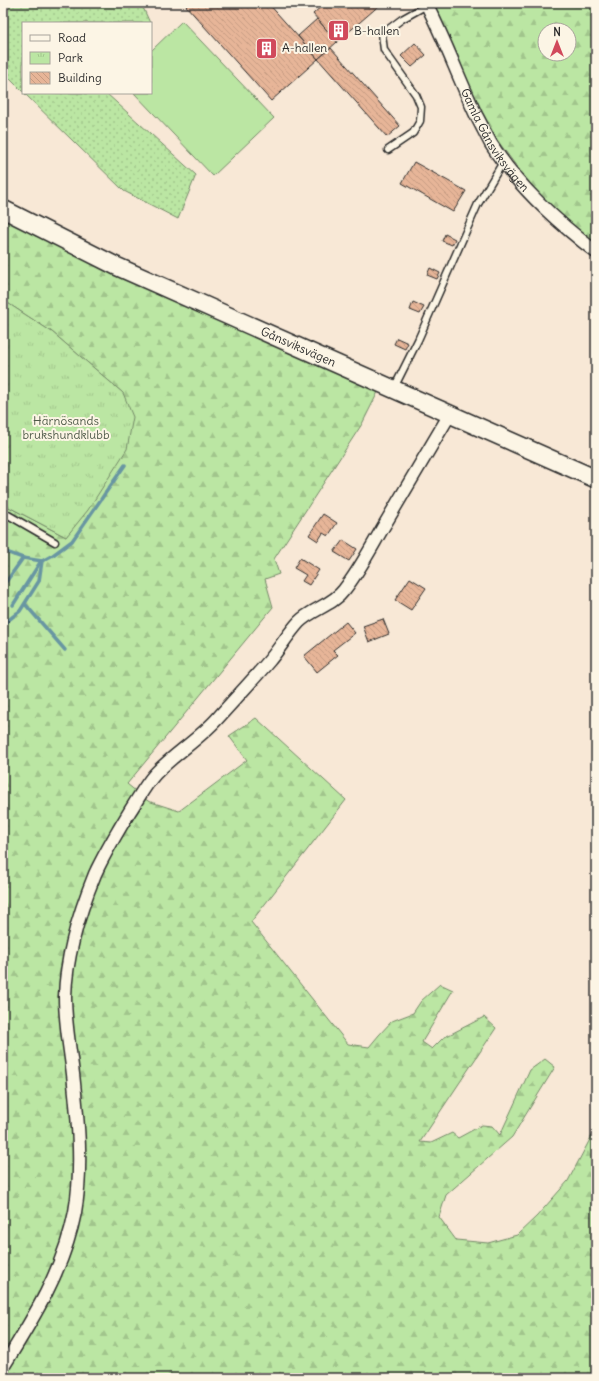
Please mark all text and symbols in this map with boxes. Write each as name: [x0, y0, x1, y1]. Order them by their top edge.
building icon: B-hallen: [326, 18, 352, 44]
legend: [22, 22, 152, 94]
north arrow: [537, 22, 577, 62]
place label: B-hallen: [354, 23, 400, 38]
text: N: [553, 25, 561, 39]
text: Road: [58, 30, 86, 45]
building icon: A-hallen: [253, 35, 279, 61]
place label: A-hallen: [282, 40, 327, 55]
text: Park: [58, 50, 83, 65]
text: Building: [58, 70, 102, 85]
street label: Gamla Gånsviksvägen: [458, 86, 533, 195]
street label: Gånsviksvägen: [259, 323, 339, 370]
park label: Härnösands brukshundklubb: [22, 413, 110, 442]

